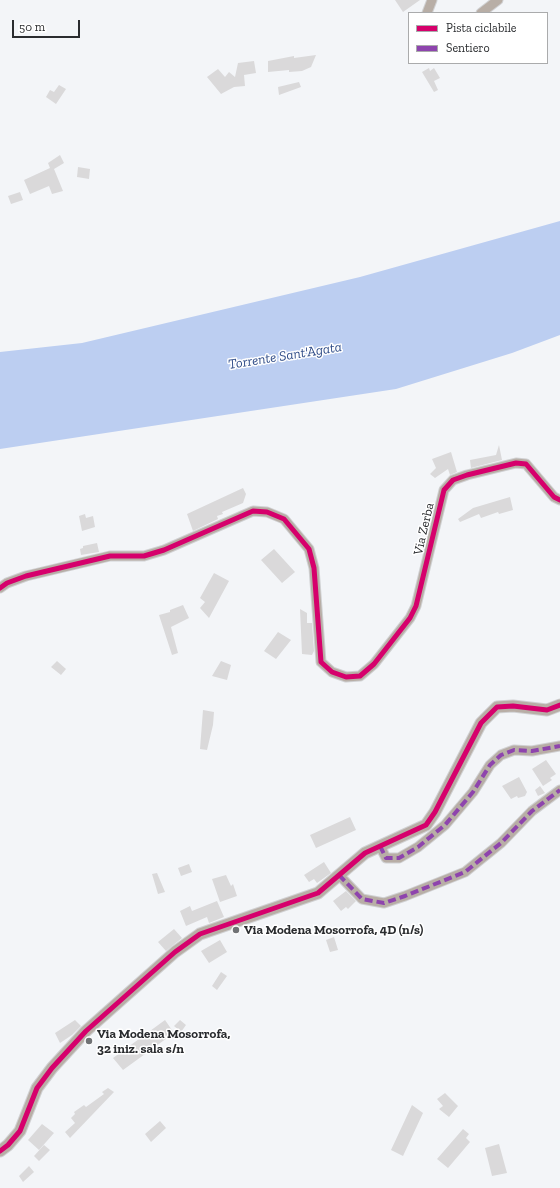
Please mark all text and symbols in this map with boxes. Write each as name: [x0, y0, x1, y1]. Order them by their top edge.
scale bar: [14, 12, 82, 38]
legend: [408, 12, 548, 64]
text: 50 m: [19, 20, 45, 34]
text: Pista ciclabile: [446, 21, 517, 35]
text: Sentiero: [446, 41, 490, 55]
water label: Torrente Sant'Agata: [227, 339, 343, 373]
street label: Via Zerba: [410, 501, 438, 557]
place label: Via Modena Mosorrofa, 4D (n/s): [244, 922, 423, 938]
marker: Via Modena Mosorrofa, 4D (n/s): [231, 925, 241, 935]
place label: Via Modena Mosorrofa, 32 iniz. sala s/n: [97, 1026, 230, 1057]
marker: Via Modena Mosorrofa, 32 iniz. sala s/n: [84, 1036, 94, 1046]

